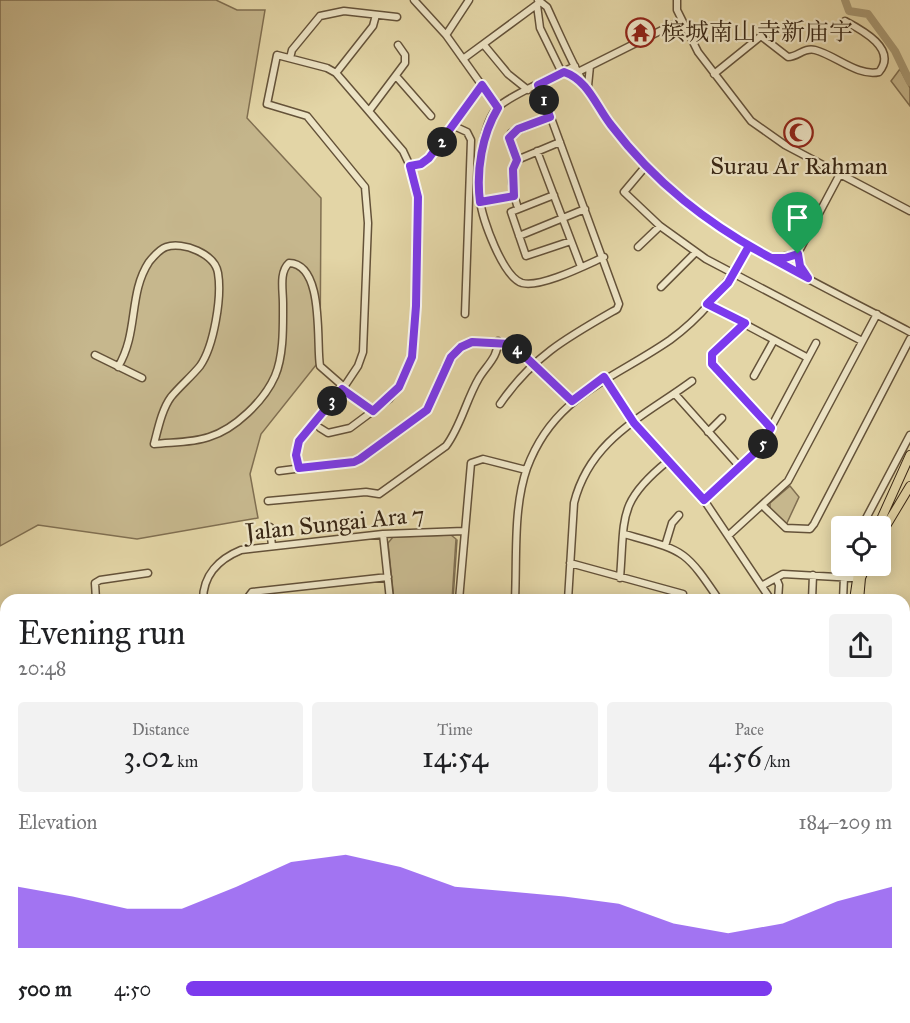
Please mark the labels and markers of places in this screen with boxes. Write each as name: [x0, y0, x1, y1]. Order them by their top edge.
temple icon: 槟城南山寺新庙宇: [624, 16, 656, 48]
place label: 槟城南山寺新庙宇: [661, 17, 853, 47]
pin: 1: [529, 85, 559, 115]
mosque icon: Surau Ar Rahman: [783, 117, 815, 149]
pin: 2: [427, 127, 457, 157]
place label: Surau Ar Rahman: [710, 151, 888, 181]
pin: [772, 192, 823, 254]
pin: 4: [502, 334, 532, 364]
pin: 3: [317, 386, 347, 416]
pin: 5: [748, 429, 778, 459]

